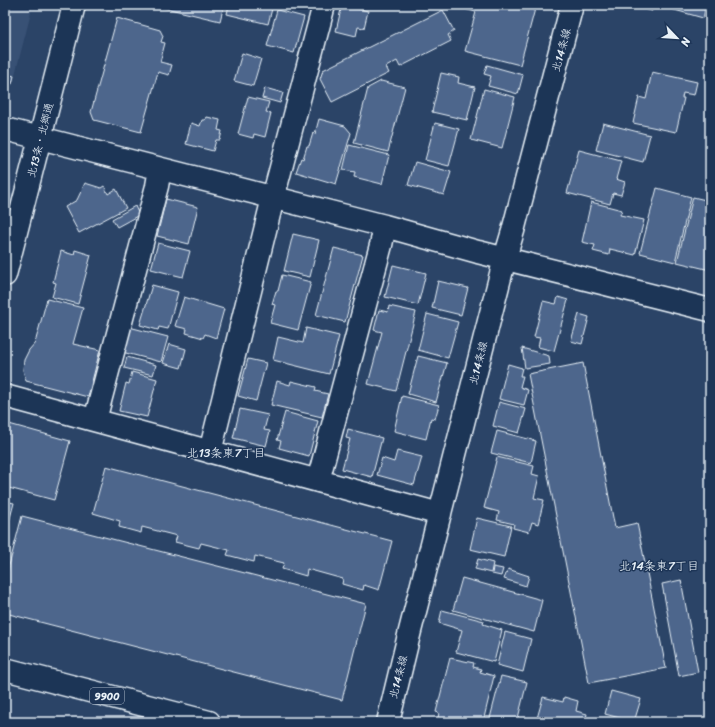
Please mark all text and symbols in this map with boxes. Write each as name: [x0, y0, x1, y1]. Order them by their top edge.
north arrow: [657, 18, 697, 58]
street label: 北14条線: [547, 26, 576, 74]
text: N: [675, 34, 696, 50]
street label: 北13条・北郷通: [22, 101, 59, 180]
street label: 北14条線: [464, 339, 493, 387]
district label: 北13条東7丁目: [187, 442, 265, 464]
district label: 北14条東7丁目: [619, 555, 699, 577]
street label: 北14条線: [384, 653, 413, 701]
road number: 9900: [90, 688, 124, 704]

